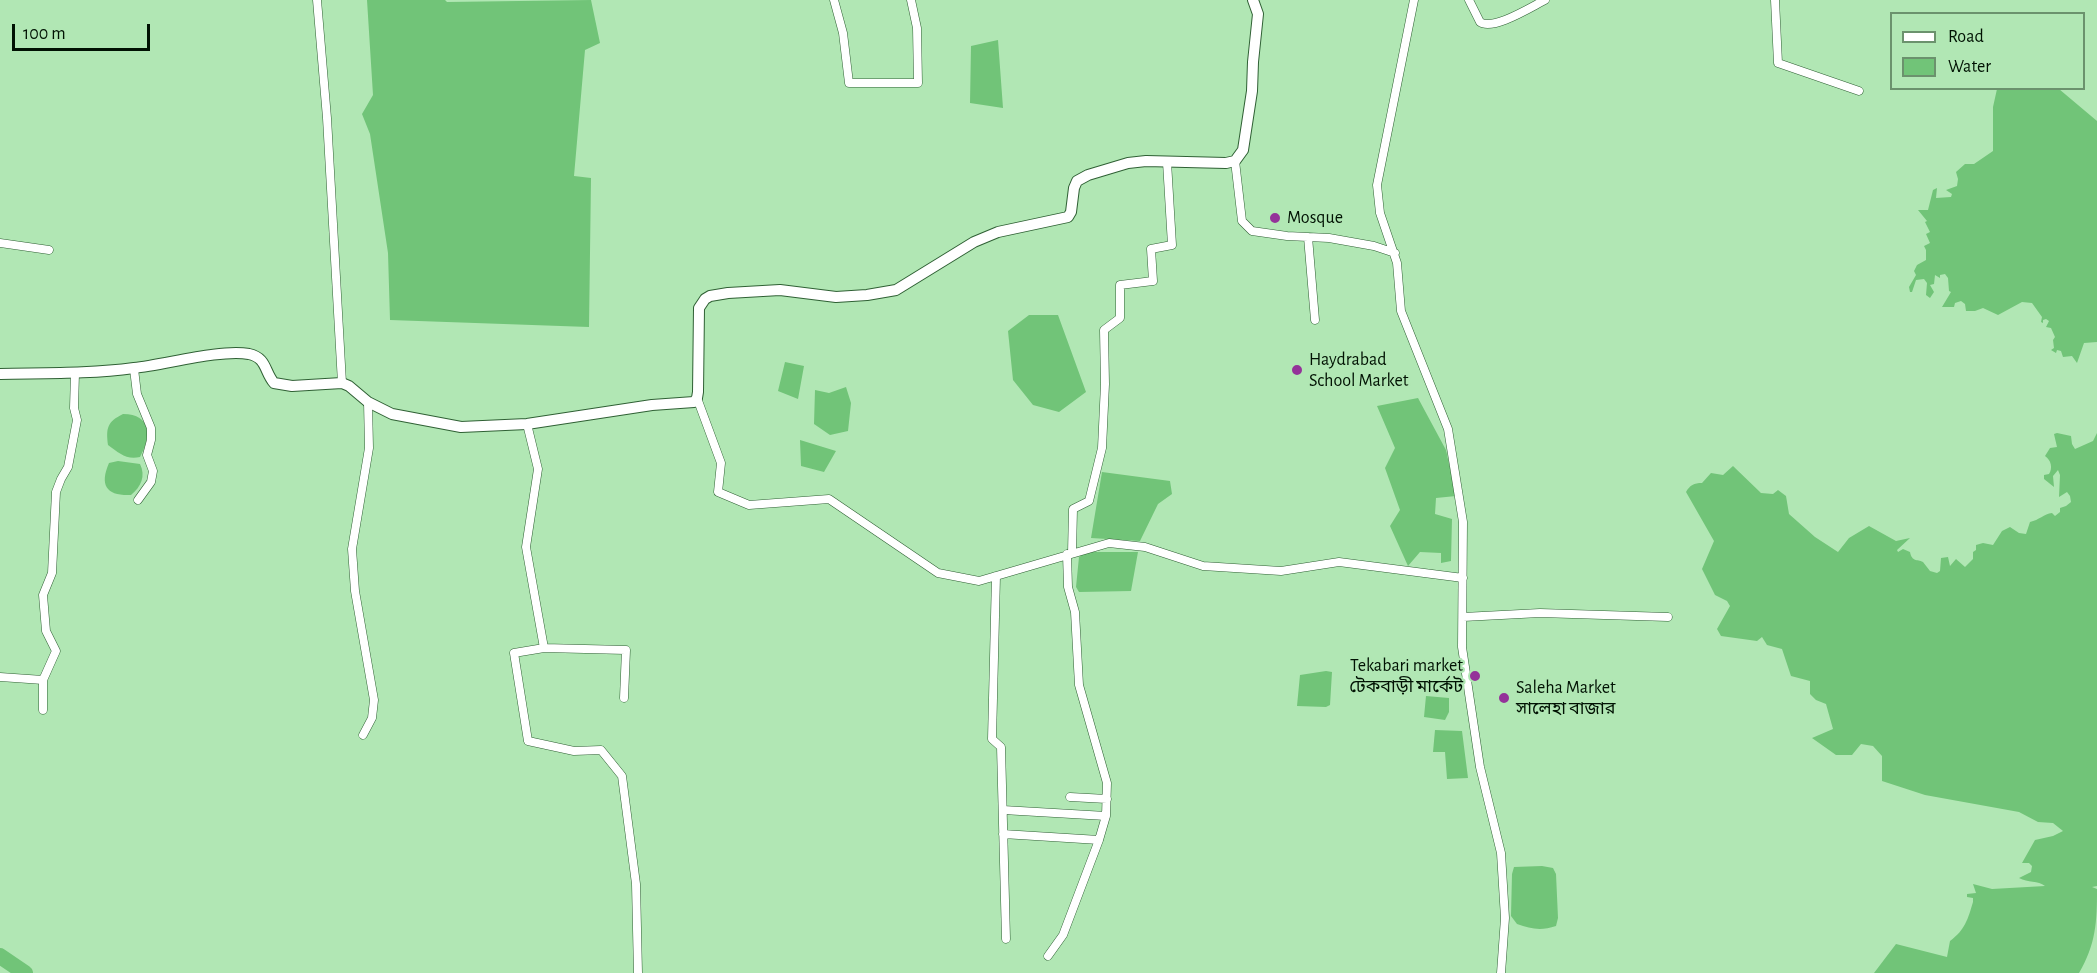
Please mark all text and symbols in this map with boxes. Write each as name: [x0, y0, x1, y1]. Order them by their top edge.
scale bar: [15, 12, 153, 50]
legend: [1890, 12, 2085, 90]
text: 100 m: [23, 25, 66, 43]
text: Road: [1948, 28, 1984, 46]
text: Water: [1948, 58, 1991, 76]
place label: Mosque: [1287, 207, 1343, 229]
marker: Mosque: [1268, 211, 1282, 225]
place label: Haydrabad School Market: [1309, 349, 1408, 392]
marker: Haydrabad School Market: [1290, 363, 1304, 377]
place label: Tekabari market টেকবাড়ী মার্কেট: [1349, 655, 1463, 698]
marker: Tekabari market টেকবাড়ী মার্কেট: [1468, 669, 1482, 683]
place label: Saleha Market সালেহা বাজার: [1516, 677, 1616, 720]
marker: Saleha Market সালেহা বাজার: [1497, 691, 1511, 705]

